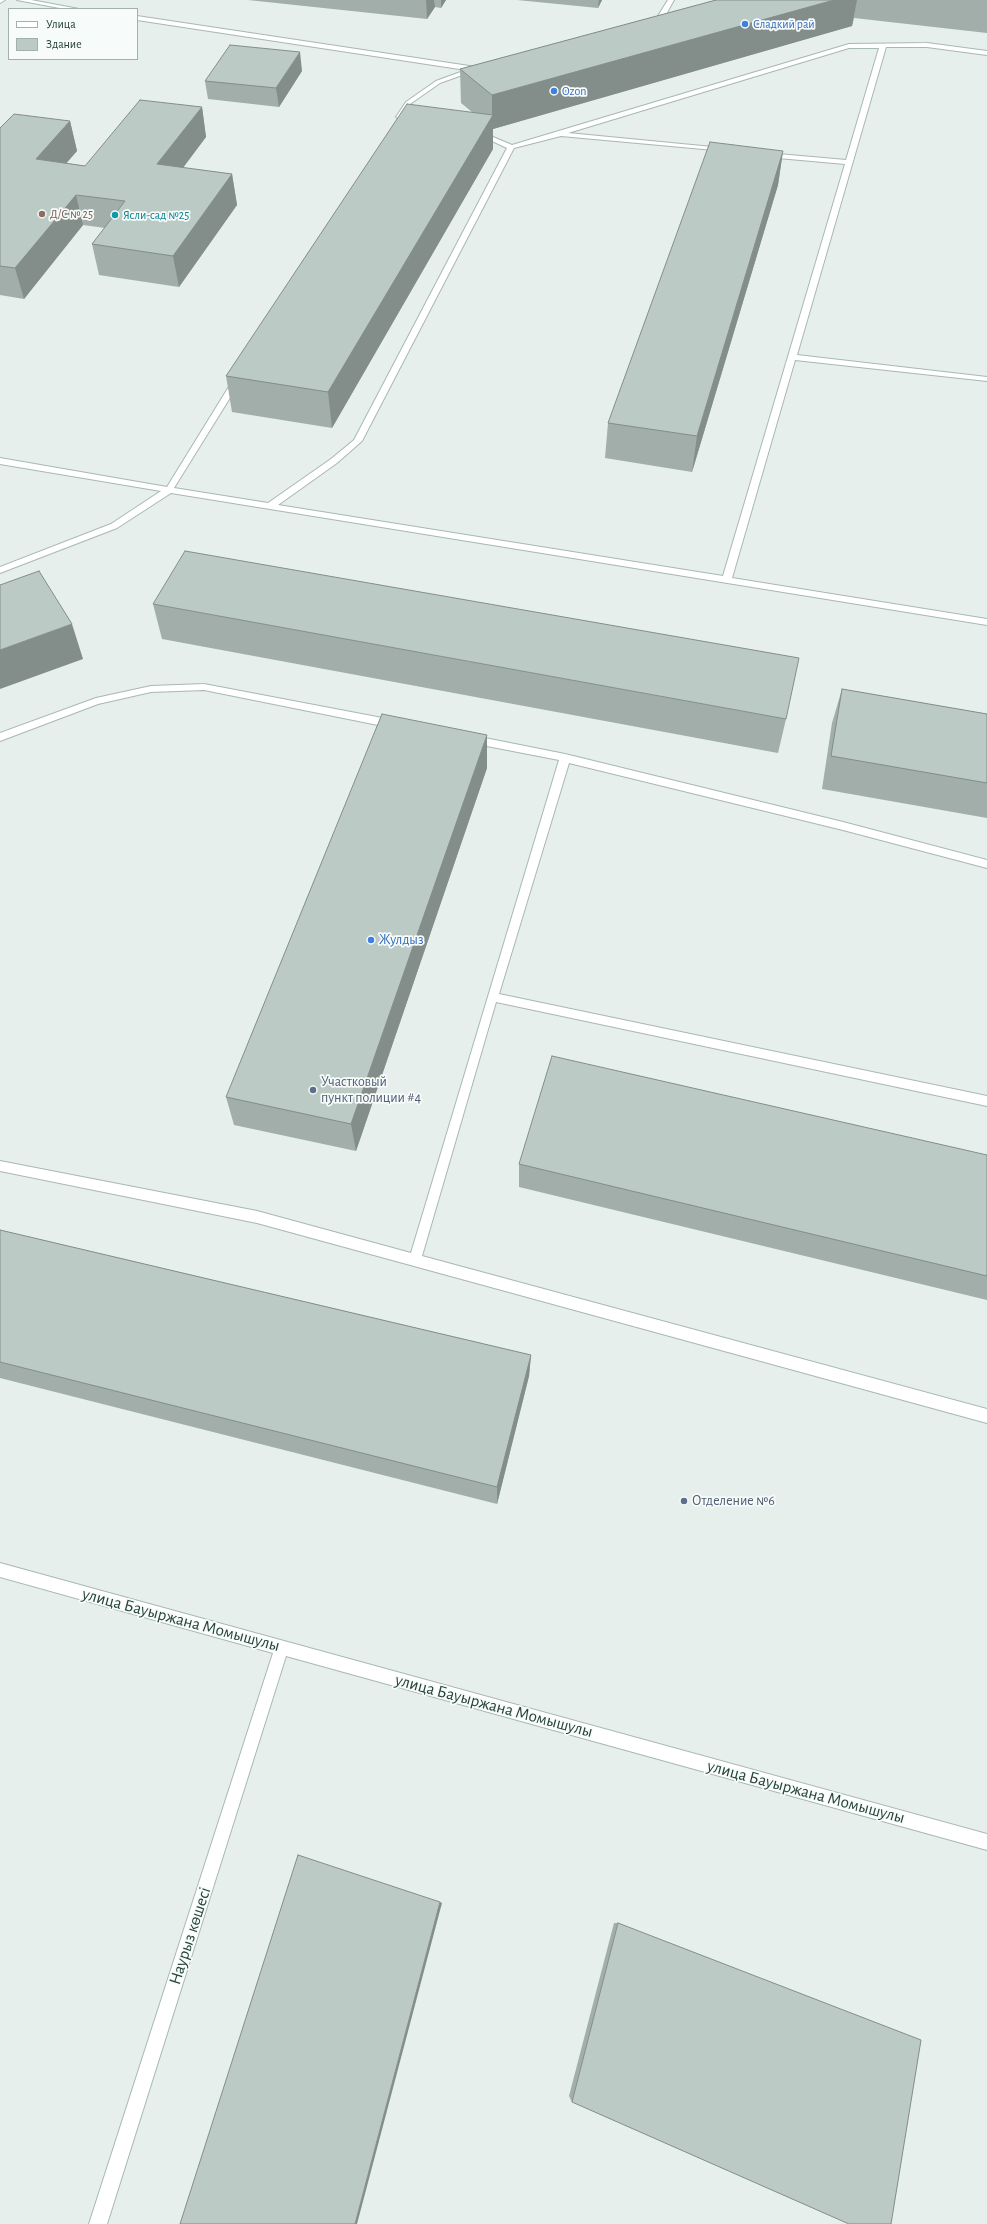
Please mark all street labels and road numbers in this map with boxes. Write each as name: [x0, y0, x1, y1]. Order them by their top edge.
street label: улица Бауыржана Момышулы: [80, 1584, 282, 1656]
street label: улица Бауыржана Момышулы: [393, 1670, 595, 1742]
street label: улица Бауыржана Момышулы: [705, 1756, 907, 1828]
street label: Наурыз көшесі: [165, 1885, 215, 1987]

